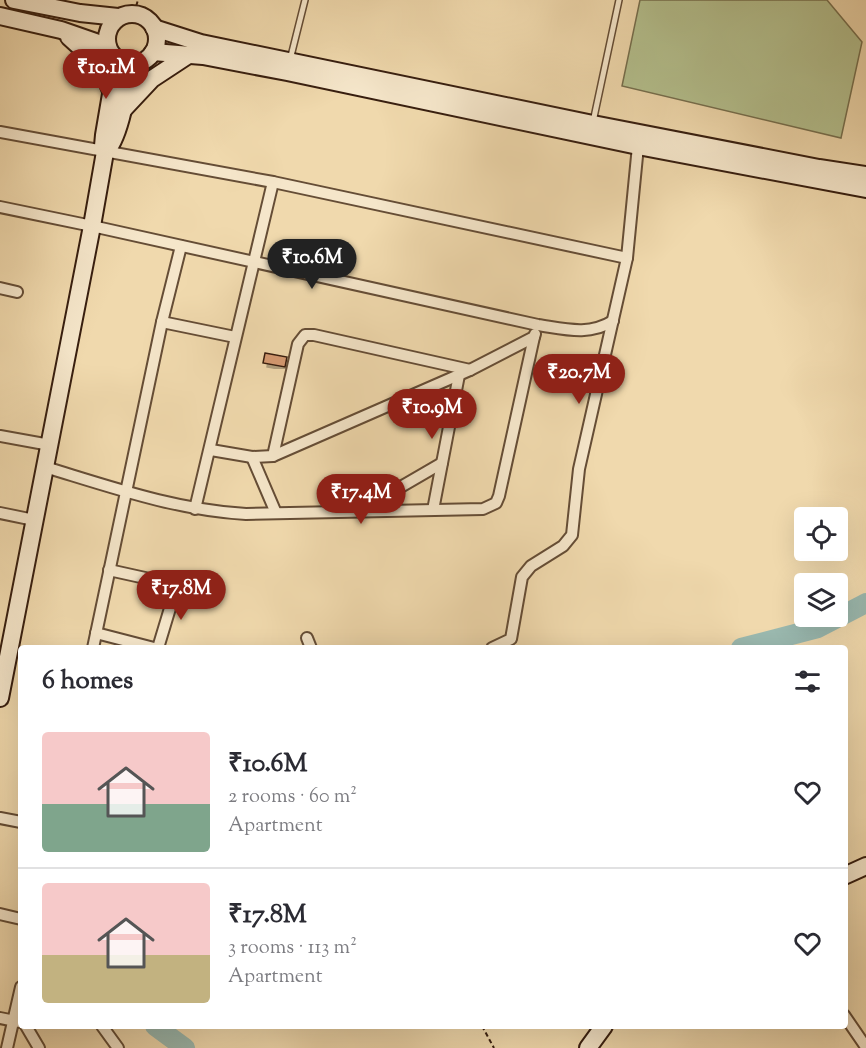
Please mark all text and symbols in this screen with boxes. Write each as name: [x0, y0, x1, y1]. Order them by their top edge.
pin: ₹10.1M: [57, 49, 155, 100]
text: ₹10.1M: [77, 54, 135, 83]
pin: ₹10.6M: [263, 239, 361, 290]
text: ₹10.6M: [281, 244, 343, 273]
pin: ₹20.7M: [530, 354, 628, 405]
text: ₹20.7M: [547, 359, 611, 388]
pin: ₹10.9M: [383, 389, 481, 440]
text: ₹10.9M: [402, 394, 462, 423]
pin: ₹17.4M: [312, 474, 410, 525]
text: ₹17.4M: [331, 479, 391, 508]
map controls: [794, 507, 848, 627]
button: locate: [794, 507, 848, 561]
pin: ₹17.8M: [132, 570, 230, 621]
button: layers: [794, 573, 848, 627]
text: ₹17.8M: [151, 575, 211, 604]
text: 6 homes: [42, 663, 133, 700]
icon: filters: [791, 665, 824, 698]
text: ₹10.6M: [228, 746, 307, 783]
icon: home: [90, 756, 162, 828]
icon: heart: [791, 776, 824, 809]
text: 2 rooms · 60 m²: [228, 783, 357, 812]
text: Apartment: [228, 812, 323, 841]
text: ₹17.8M: [228, 897, 307, 934]
icon: home: [90, 907, 162, 979]
icon: heart: [791, 927, 824, 960]
text: 3 rooms · 113 m²: [228, 934, 357, 963]
text: Apartment: [228, 963, 323, 992]

